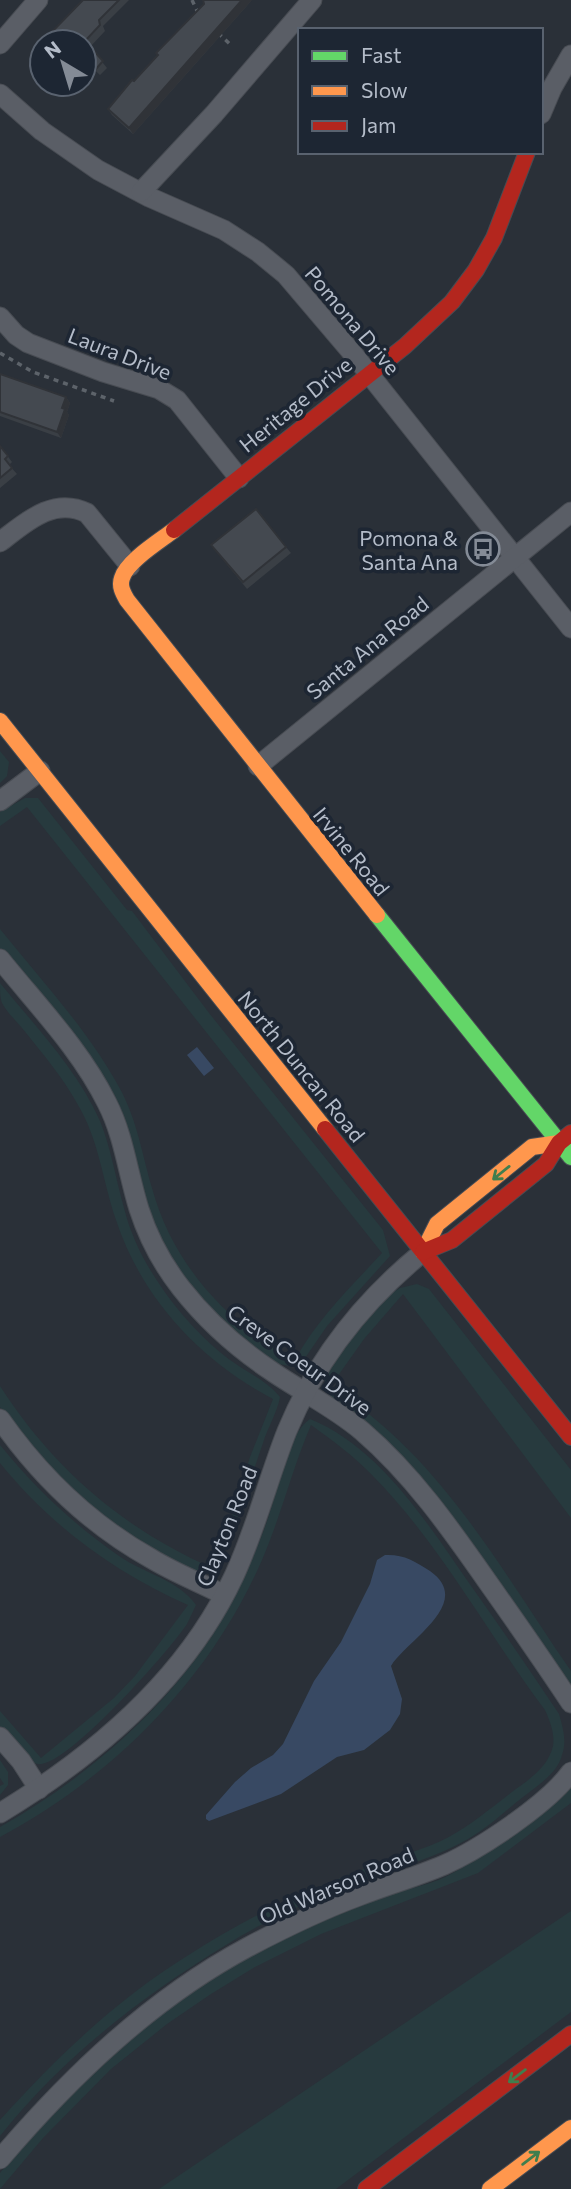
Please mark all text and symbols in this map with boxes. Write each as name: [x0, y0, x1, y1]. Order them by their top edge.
north arrow: [28, 28, 98, 98]
legend: [298, 28, 543, 154]
text: N: [40, 36, 65, 63]
text: Fast: [361, 42, 402, 67]
text: Slow: [361, 77, 408, 102]
text: Jam: [361, 112, 396, 137]
street label: Pomona Drive: [300, 261, 406, 379]
street label: Laura Drive: [65, 322, 175, 384]
street label: Heritage Drive: [234, 351, 356, 457]
place label: Pomona & Santa Ana: [359, 525, 459, 574]
bus stop icon: Pomona & Santa Ana: [464, 530, 502, 568]
street label: Santa Ana Road: [301, 590, 433, 704]
street label: Irvine Road: [309, 802, 395, 900]
street label: North Duncan Road: [233, 985, 371, 1147]
one-way arrow: [492, 1165, 510, 1180]
street label: Creve Coeur Drive: [223, 1298, 377, 1420]
street label: Clayton Road: [191, 1462, 261, 1590]
street label: Old Warson Road: [255, 1841, 417, 1929]
one-way arrow: [508, 2068, 526, 2083]
one-way arrow: [521, 2151, 539, 2166]

